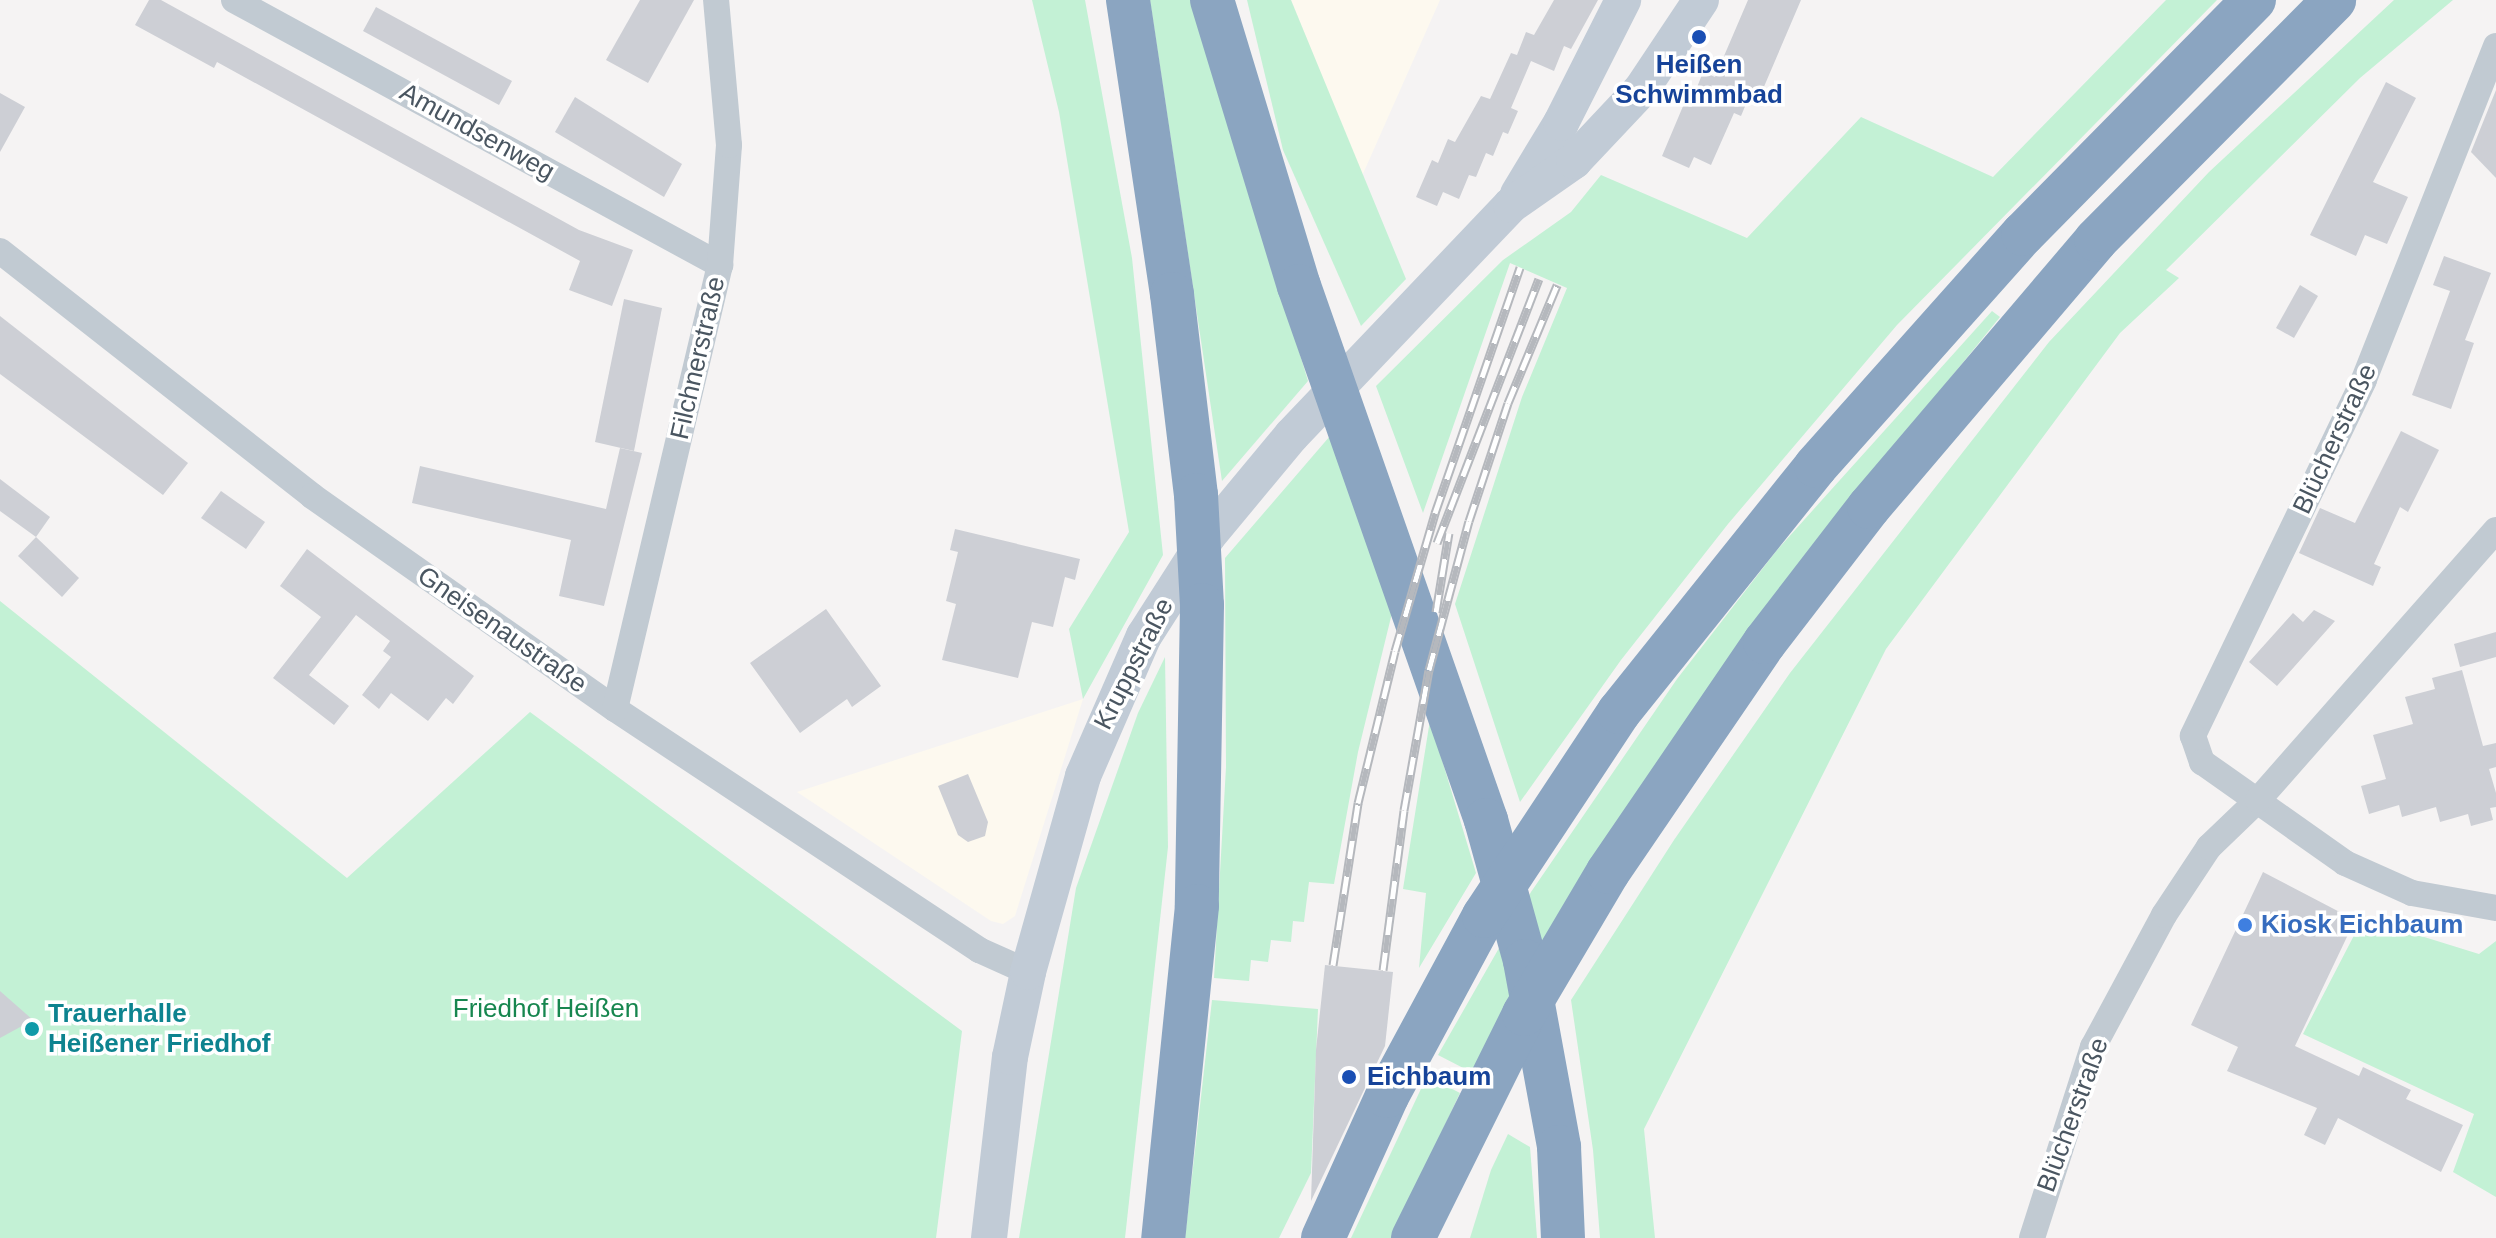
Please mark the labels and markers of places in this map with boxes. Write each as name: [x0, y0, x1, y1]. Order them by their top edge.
marker: Heißen Schwimmbad: [1690, 28, 1708, 46]
place label: Heißen Schwimmbad: [1615, 49, 1783, 110]
place label: Kiosk Eichbaum: [2261, 909, 2463, 941]
marker: Kiosk Eichbaum: [2236, 916, 2254, 934]
place label: Trauerhalle Heißener Friedhof: [48, 998, 270, 1060]
marker: Trauerhalle Heißener Friedhof: [23, 1020, 41, 1038]
place label: Eichbaum: [1367, 1061, 1491, 1093]
marker: Eichbaum: [1338, 1066, 1360, 1088]

